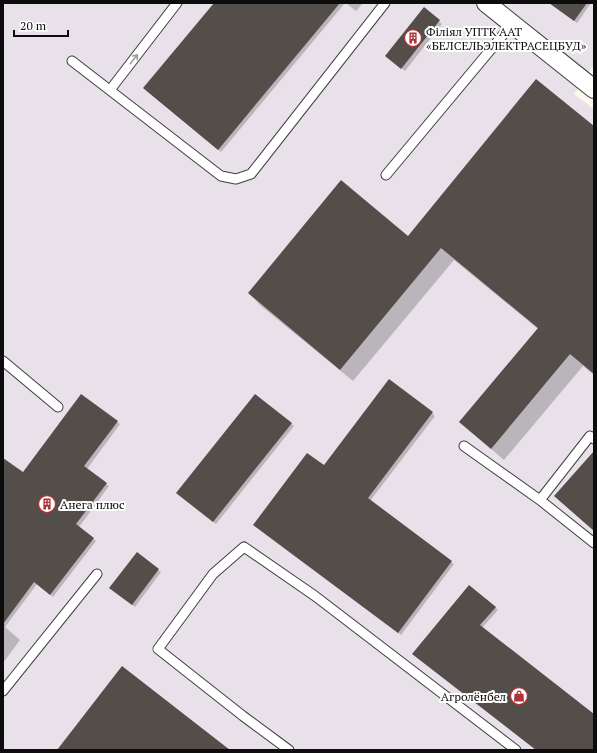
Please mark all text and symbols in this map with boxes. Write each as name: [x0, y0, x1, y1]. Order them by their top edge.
scale bar: [14, 12, 68, 38]
text: 20 m: [20, 18, 47, 33]
place label: Філіял УПТК ААТ «БЕЛСЕЛЬЭЛЕКТРАСЕЦБУД»: [426, 24, 587, 53]
building icon: Філіял УПТК ААТ «БЕЛСЕЛЬЭЛЕКТРАСЕЦБУД»: [403, 28, 423, 48]
one-way arrow: [130, 54, 138, 65]
building icon: Анега плюс: [37, 494, 57, 514]
place label: Анега плюс: [60, 497, 125, 512]
shop icon: Агролёнбел: [509, 686, 529, 706]
place label: Агролёнбел: [441, 689, 506, 704]

